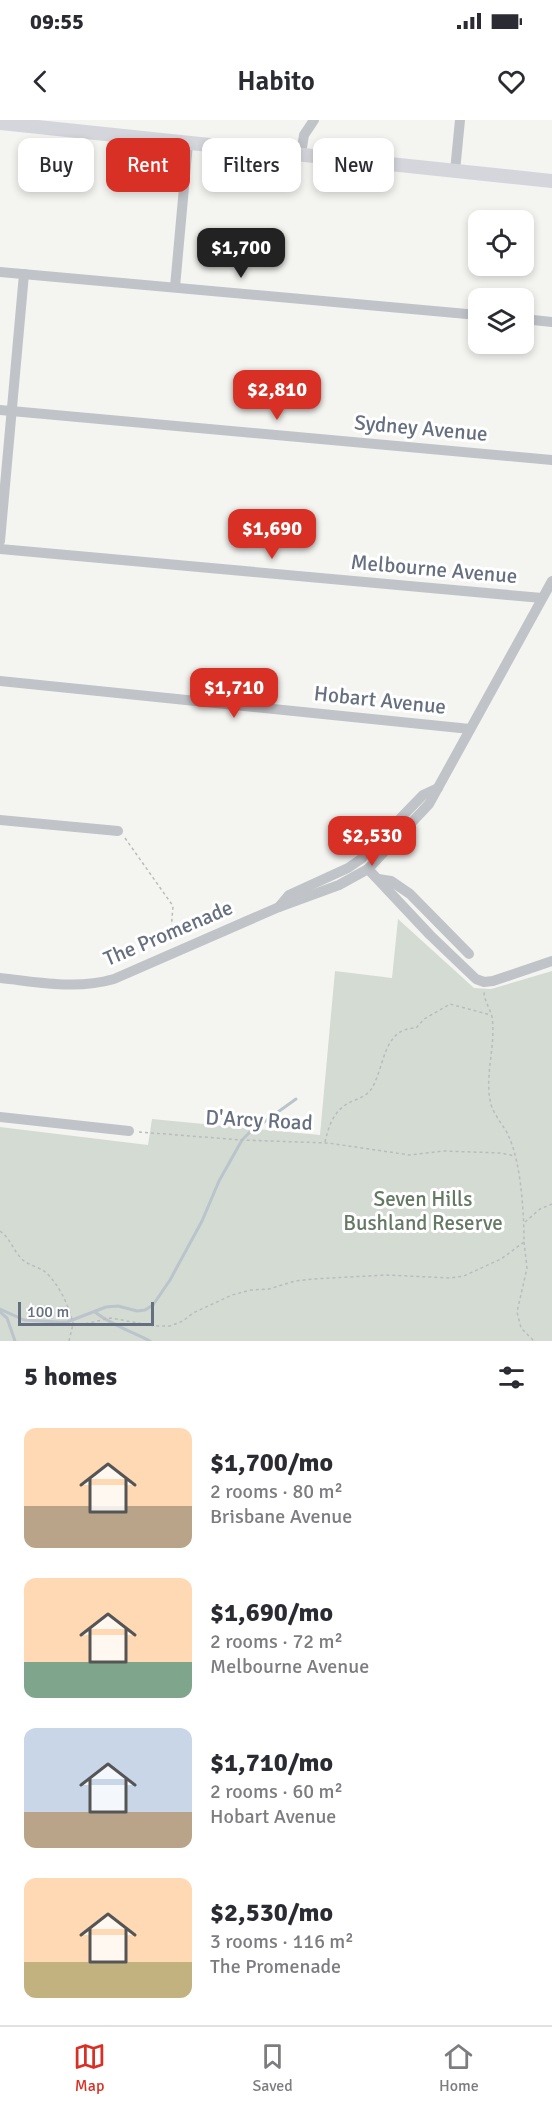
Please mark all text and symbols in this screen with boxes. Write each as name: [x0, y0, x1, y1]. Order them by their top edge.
text: 09:55: [30, 8, 84, 35]
icon: back: [24, 65, 57, 98]
text: Habito: [237, 65, 315, 98]
icon: heart: [495, 65, 528, 98]
chip: Buy: [18, 138, 94, 192]
chip: Rent: [106, 138, 190, 192]
chip: Filters: [202, 138, 301, 192]
chip: New: [313, 138, 394, 192]
map controls: [468, 210, 534, 354]
button: locate: [468, 210, 534, 276]
pin: $1,700: [192, 228, 290, 279]
text: $1,700: [211, 235, 271, 260]
button: layers: [468, 288, 534, 354]
pin: $2,810: [228, 370, 326, 421]
text: $2,810: [247, 377, 307, 402]
street label: Sydney Avenue: [353, 409, 489, 447]
pin: $1,690: [223, 509, 321, 560]
text: $1,690: [242, 516, 302, 541]
street label: Melbourne Avenue: [350, 549, 518, 589]
pin: $1,710: [185, 668, 283, 719]
text: $1,710: [204, 675, 264, 700]
street label: Hobart Avenue: [313, 680, 447, 720]
pin: $2,530: [323, 816, 421, 867]
text: $2,530: [342, 823, 402, 848]
street label: The Promenade: [100, 894, 236, 972]
street label: D'Arcy Road: [205, 1104, 313, 1136]
park label: Seven Hills Bushland Reserve: [343, 1186, 503, 1236]
scale bar: [18, 1299, 154, 1326]
text: 100 m: [27, 1302, 69, 1322]
text: 5 homes: [24, 1361, 117, 1393]
icon: filters: [495, 1361, 528, 1394]
text: $1,700/mo: [210, 1447, 333, 1479]
icon: home: [72, 1452, 144, 1524]
text: 2 rooms · 80 m²: [210, 1479, 343, 1504]
text: Brisbane Avenue: [210, 1504, 352, 1529]
text: $1,690/mo: [210, 1597, 333, 1629]
icon: home: [72, 1602, 144, 1674]
text: 2 rooms · 72 m²: [210, 1629, 343, 1654]
text: Melbourne Avenue: [210, 1654, 369, 1679]
text: $1,710/mo: [210, 1747, 333, 1779]
icon: home: [72, 1752, 144, 1824]
text: 2 rooms · 60 m²: [210, 1779, 343, 1804]
text: Hobart Avenue: [210, 1804, 336, 1829]
text: $2,530/mo: [210, 1897, 333, 1929]
icon: home: [72, 1902, 144, 1974]
text: 3 rooms · 116 m²: [210, 1929, 354, 1954]
text: The Promenade: [210, 1954, 341, 1979]
tab: Map: [73, 2040, 106, 2096]
tab: Saved: [252, 2040, 293, 2096]
tab: Home: [439, 2040, 479, 2096]

